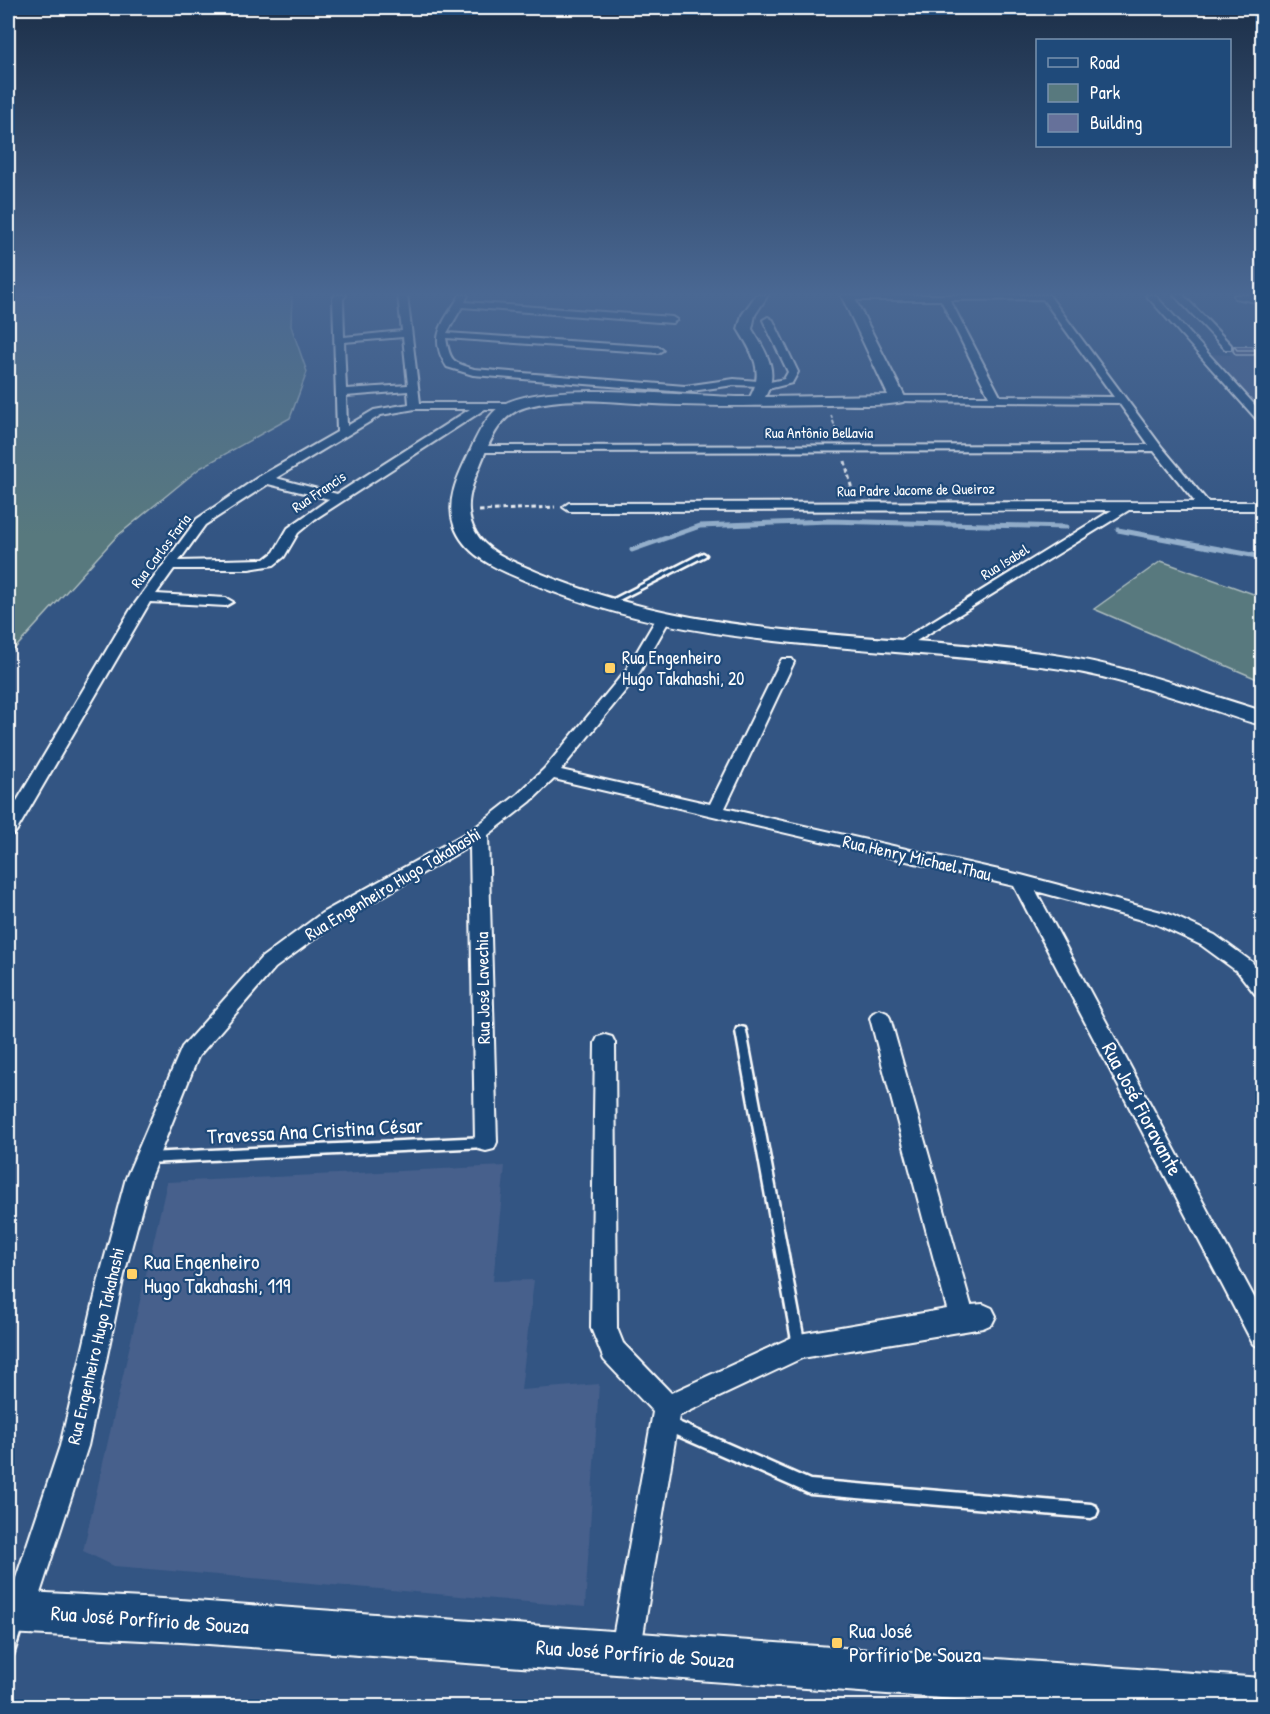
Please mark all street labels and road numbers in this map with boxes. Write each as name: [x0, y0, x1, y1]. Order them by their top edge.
street label: Rua Antônio Bellavia: [765, 422, 873, 443]
street label: Rua Francis: [287, 466, 350, 517]
street label: Rua Padre Jacome de Queiroz: [837, 478, 996, 501]
street label: Rua Carlos Faria: [126, 509, 195, 592]
street label: Rua Isabel: [976, 539, 1033, 585]
street label: Rua Engenheiro Hugo Takahashi: [300, 821, 485, 946]
street label: Rua Henry Michael Thau: [840, 828, 994, 887]
street label: Rua José Lavechia: [469, 932, 496, 1044]
street label: Rua José Fioravante: [1095, 1037, 1190, 1181]
street label: Travessa Ana Cristina César: [206, 1110, 424, 1151]
street label: Rua Engenheiro Hugo Takahashi: [61, 1245, 130, 1447]
street label: Rua José Porfírio de Souza: [50, 1598, 250, 1641]
street label: Rua José Porfírio de Souza: [535, 1632, 735, 1675]

